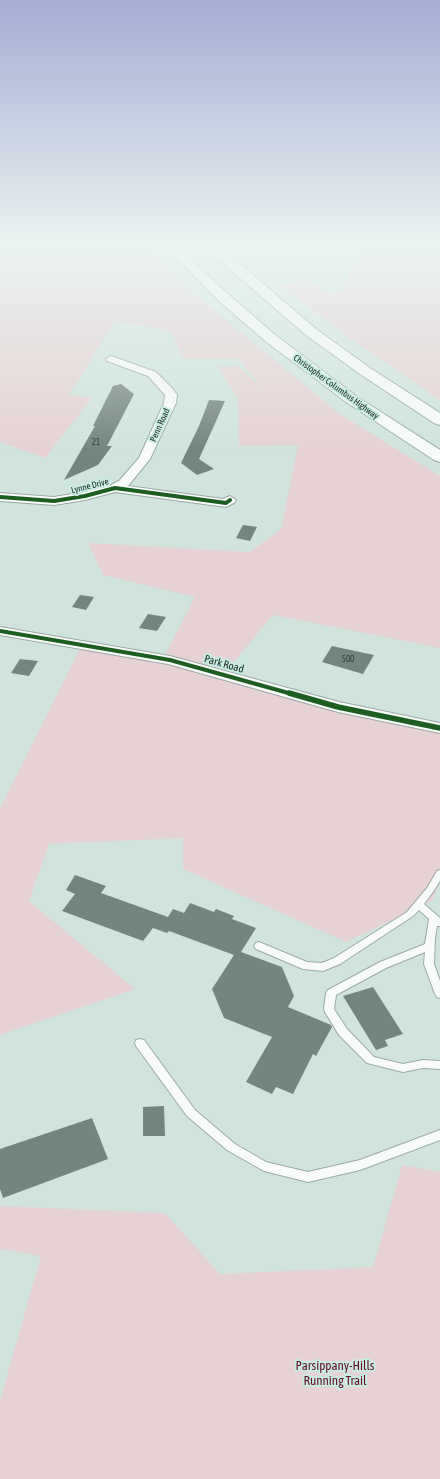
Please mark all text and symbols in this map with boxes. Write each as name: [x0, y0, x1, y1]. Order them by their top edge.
street label: Christopher Columbus Highway: [291, 352, 381, 422]
street label: Penn Road: [148, 407, 172, 443]
house number: 21: [92, 437, 100, 447]
street label: Lynne Drive: [70, 476, 110, 496]
street label: Park Road: [203, 652, 245, 676]
house number: 500: [342, 654, 354, 664]
park label: Parsippany-Hills Running Trail: [296, 1358, 374, 1389]

